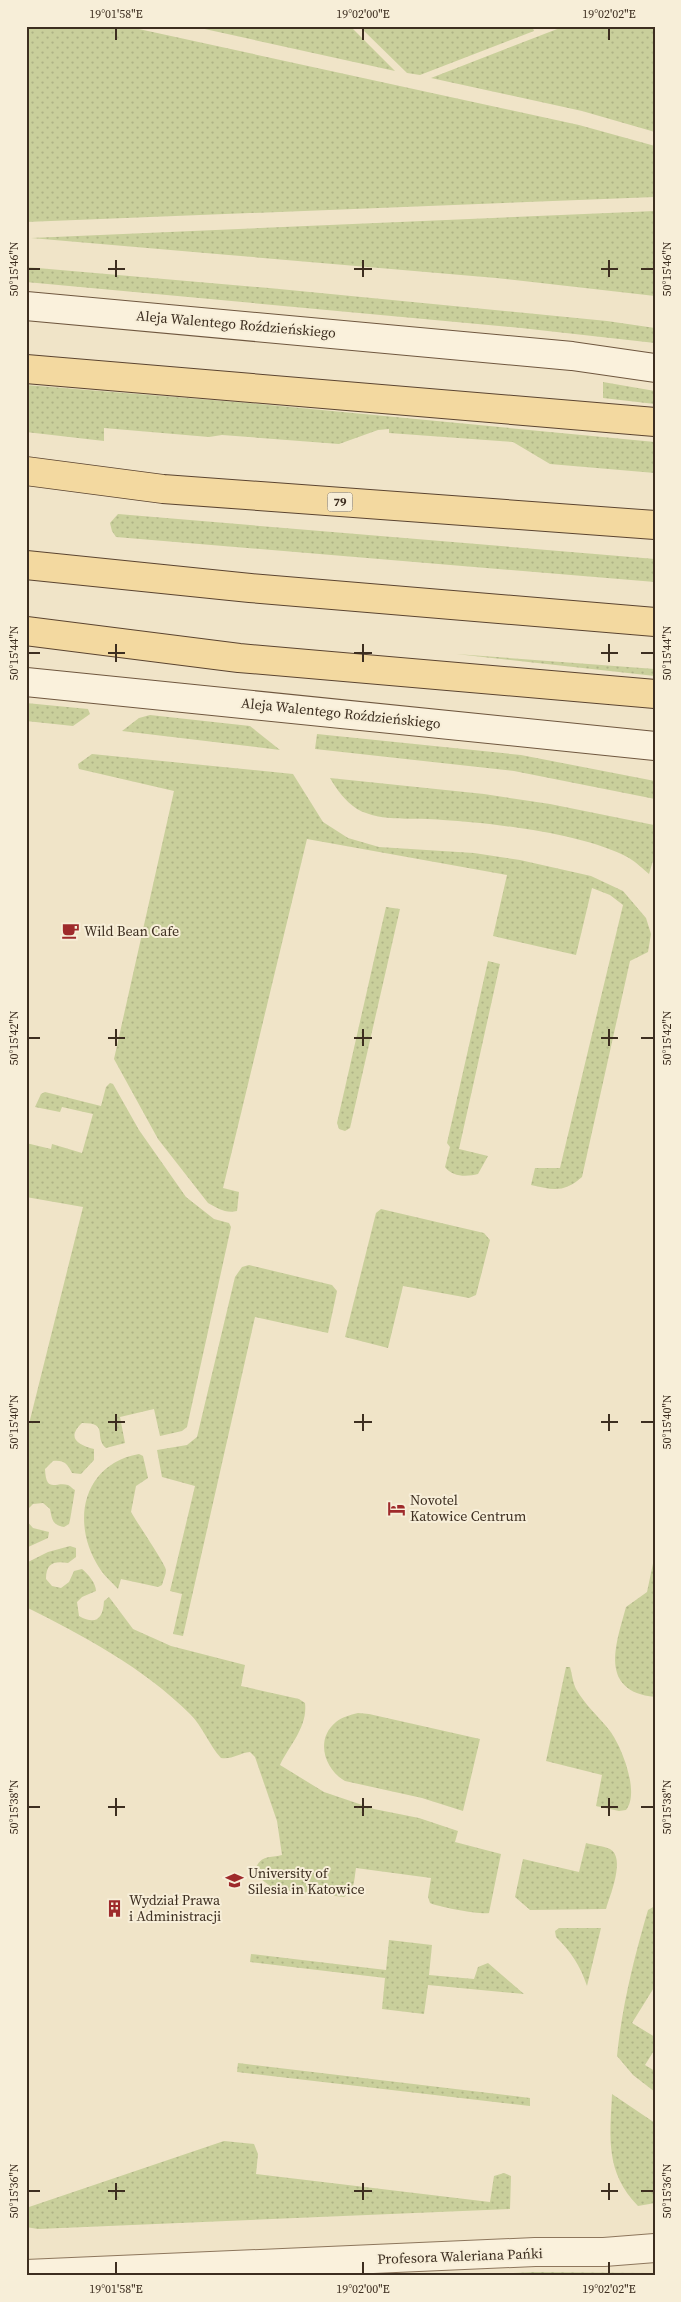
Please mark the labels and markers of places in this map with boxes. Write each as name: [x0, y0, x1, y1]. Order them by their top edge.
cafe icon: Wild Bean Cafe: [60, 921, 80, 941]
place label: Wild Bean Cafe: [84, 921, 179, 941]
place label: Novotel Katowice Centrum: [410, 1490, 527, 1526]
hotel icon: Novotel Katowice Centrum: [386, 1498, 406, 1518]
place label: University of Silesia in Katowice: [248, 1863, 365, 1899]
school or university icon: University of Silesia in Katowice: [224, 1871, 244, 1891]
place label: Wydział Prawa i Administracji: [129, 1890, 221, 1926]
building icon: Wydział Prawa i Administracji: [105, 1898, 125, 1918]

